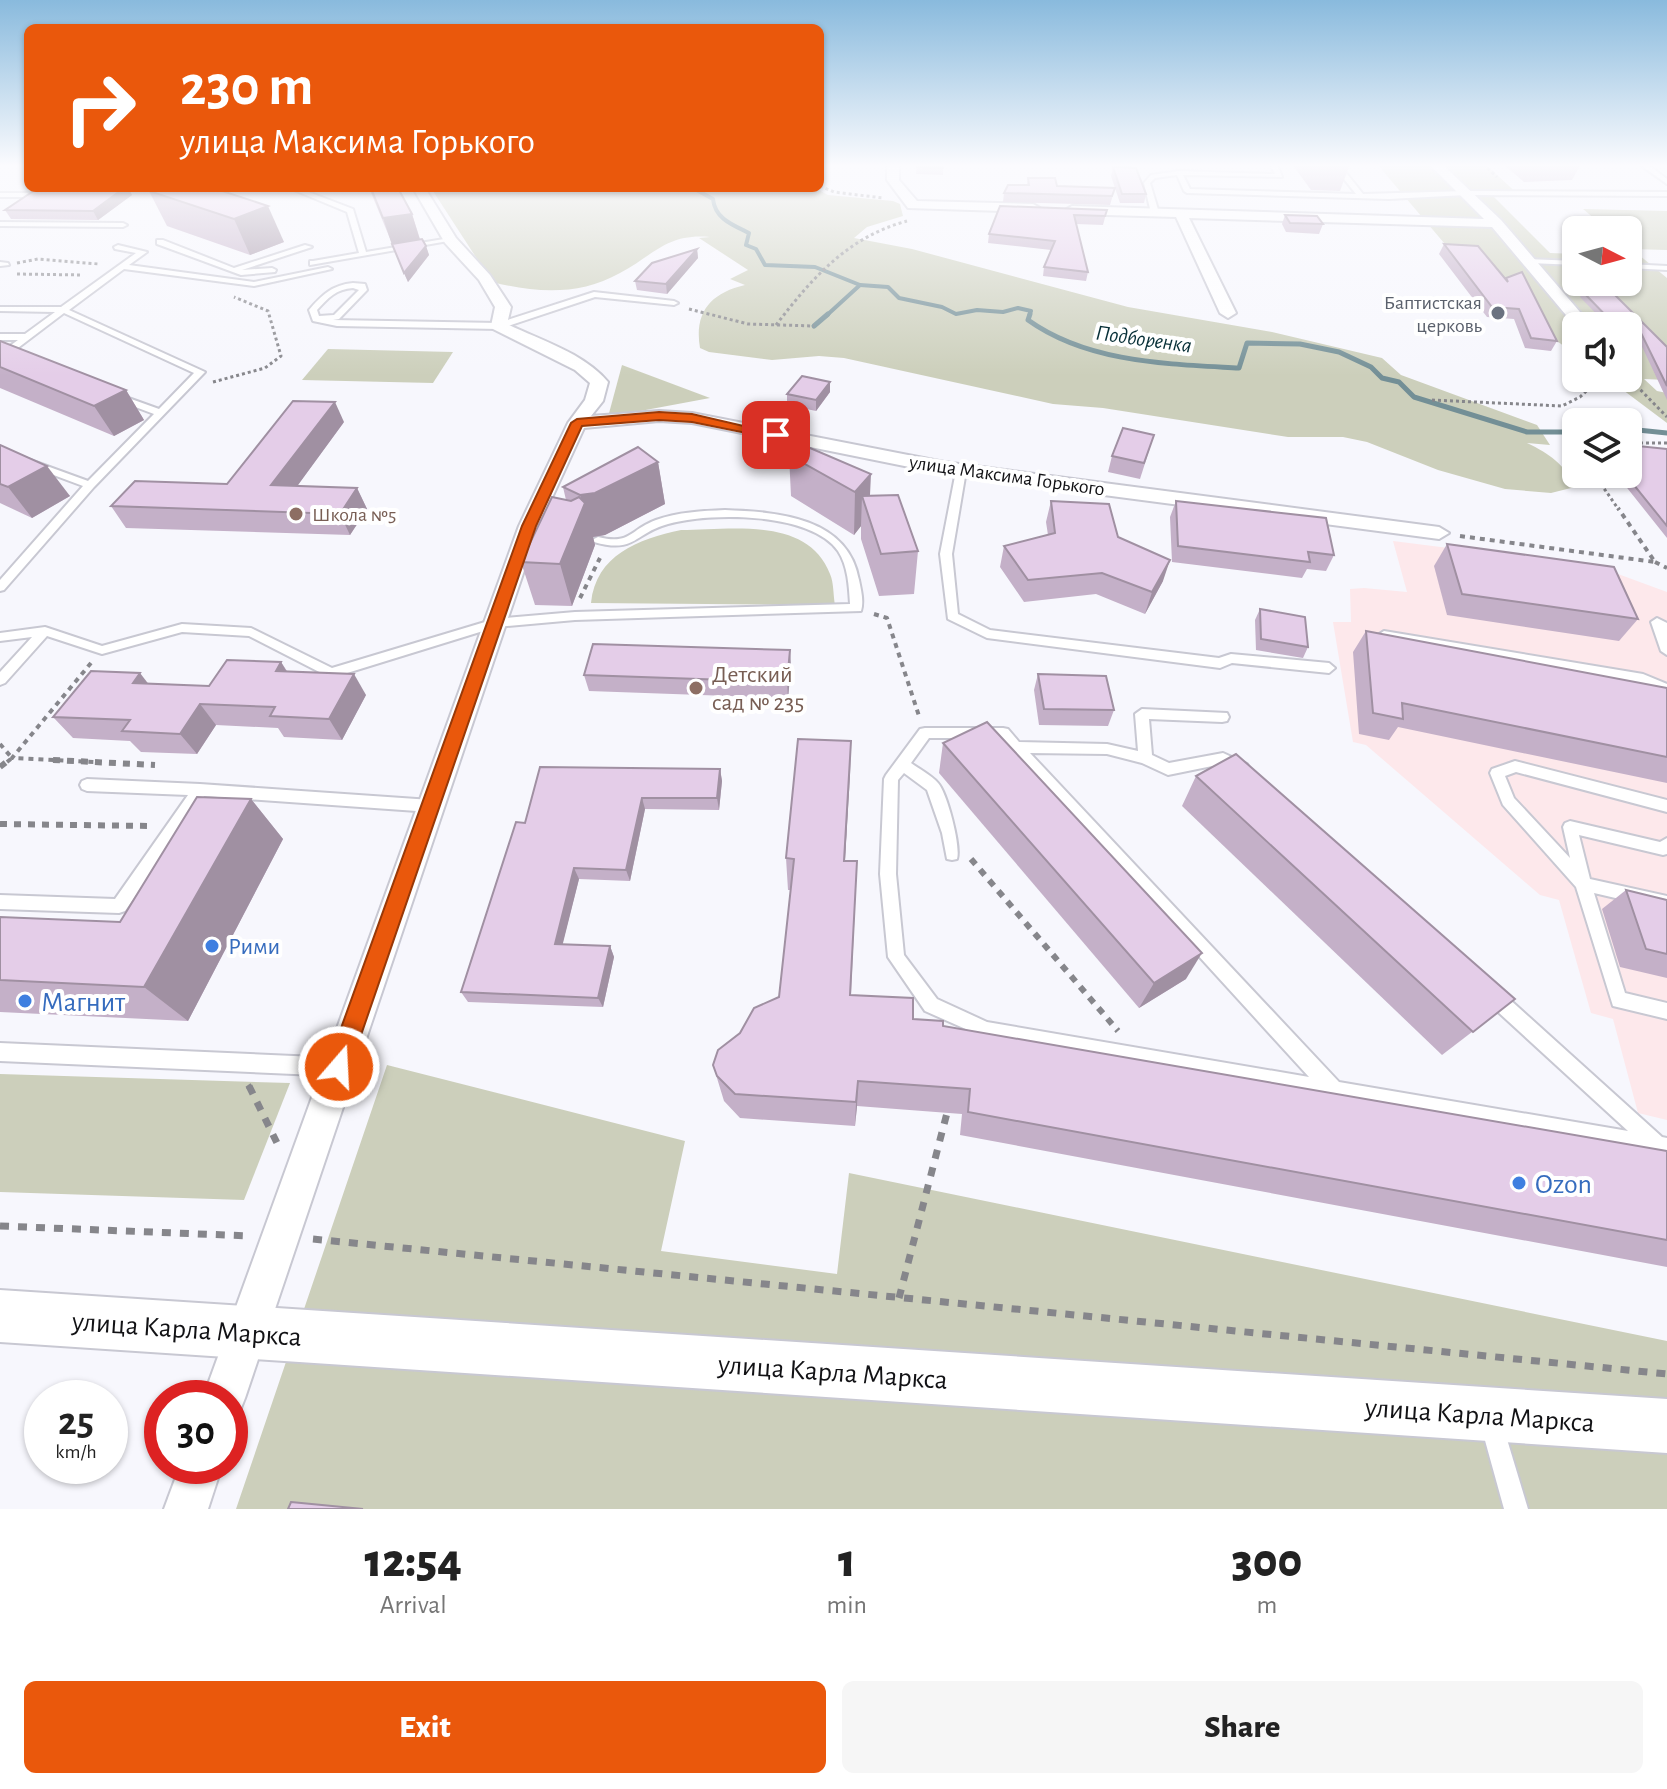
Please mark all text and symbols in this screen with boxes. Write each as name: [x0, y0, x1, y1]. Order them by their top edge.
icon: right: [48, 56, 152, 160]
text: 230 m: [180, 59, 313, 115]
text: улица Максима Горького: [180, 124, 535, 160]
north arrow: [1562, 216, 1642, 296]
map controls: [1562, 216, 1642, 488]
place label: Баптистская церковь: [1384, 293, 1482, 336]
marker: Баптистская церковь: [1489, 304, 1507, 322]
button: sound: [1562, 312, 1642, 392]
water label: Подборенка: [1094, 321, 1193, 358]
pin: [742, 401, 810, 469]
button: layers: [1562, 408, 1642, 488]
icon: arrive: [754, 413, 798, 457]
street label: улица Максима Горького: [907, 452, 1106, 500]
marker: Школа №5: [287, 505, 305, 523]
place label: Школа №5: [312, 505, 396, 525]
place label: Детский сад № 235: [712, 663, 804, 715]
marker: Детский сад № 235: [687, 679, 705, 697]
place label: Рими: [228, 935, 280, 959]
marker: Рими: [203, 937, 221, 955]
place label: Магнит: [41, 989, 126, 1017]
marker: Магнит: [16, 992, 34, 1010]
position arrow: [297, 1025, 381, 1109]
place label: Ozon: [1535, 1171, 1592, 1199]
marker: Ozon: [1510, 1174, 1528, 1192]
street label: улица Карла Маркса: [70, 1308, 303, 1352]
street label: улица Карла Маркса: [716, 1351, 949, 1395]
speed limit sign: 30: [144, 1380, 248, 1484]
street label: улица Карла Маркса: [1363, 1394, 1596, 1438]
text: 25: [58, 1402, 94, 1442]
text: km/h: [55, 1442, 97, 1462]
text: 12:54: [365, 1538, 462, 1586]
text: 1: [838, 1538, 856, 1586]
text: 300: [1232, 1538, 1302, 1586]
text: Arrival: [380, 1592, 447, 1618]
text: min: [826, 1592, 867, 1618]
text: m: [1257, 1592, 1277, 1618]
button: Exit: [24, 1681, 826, 1773]
button: Share: [842, 1681, 1643, 1773]

